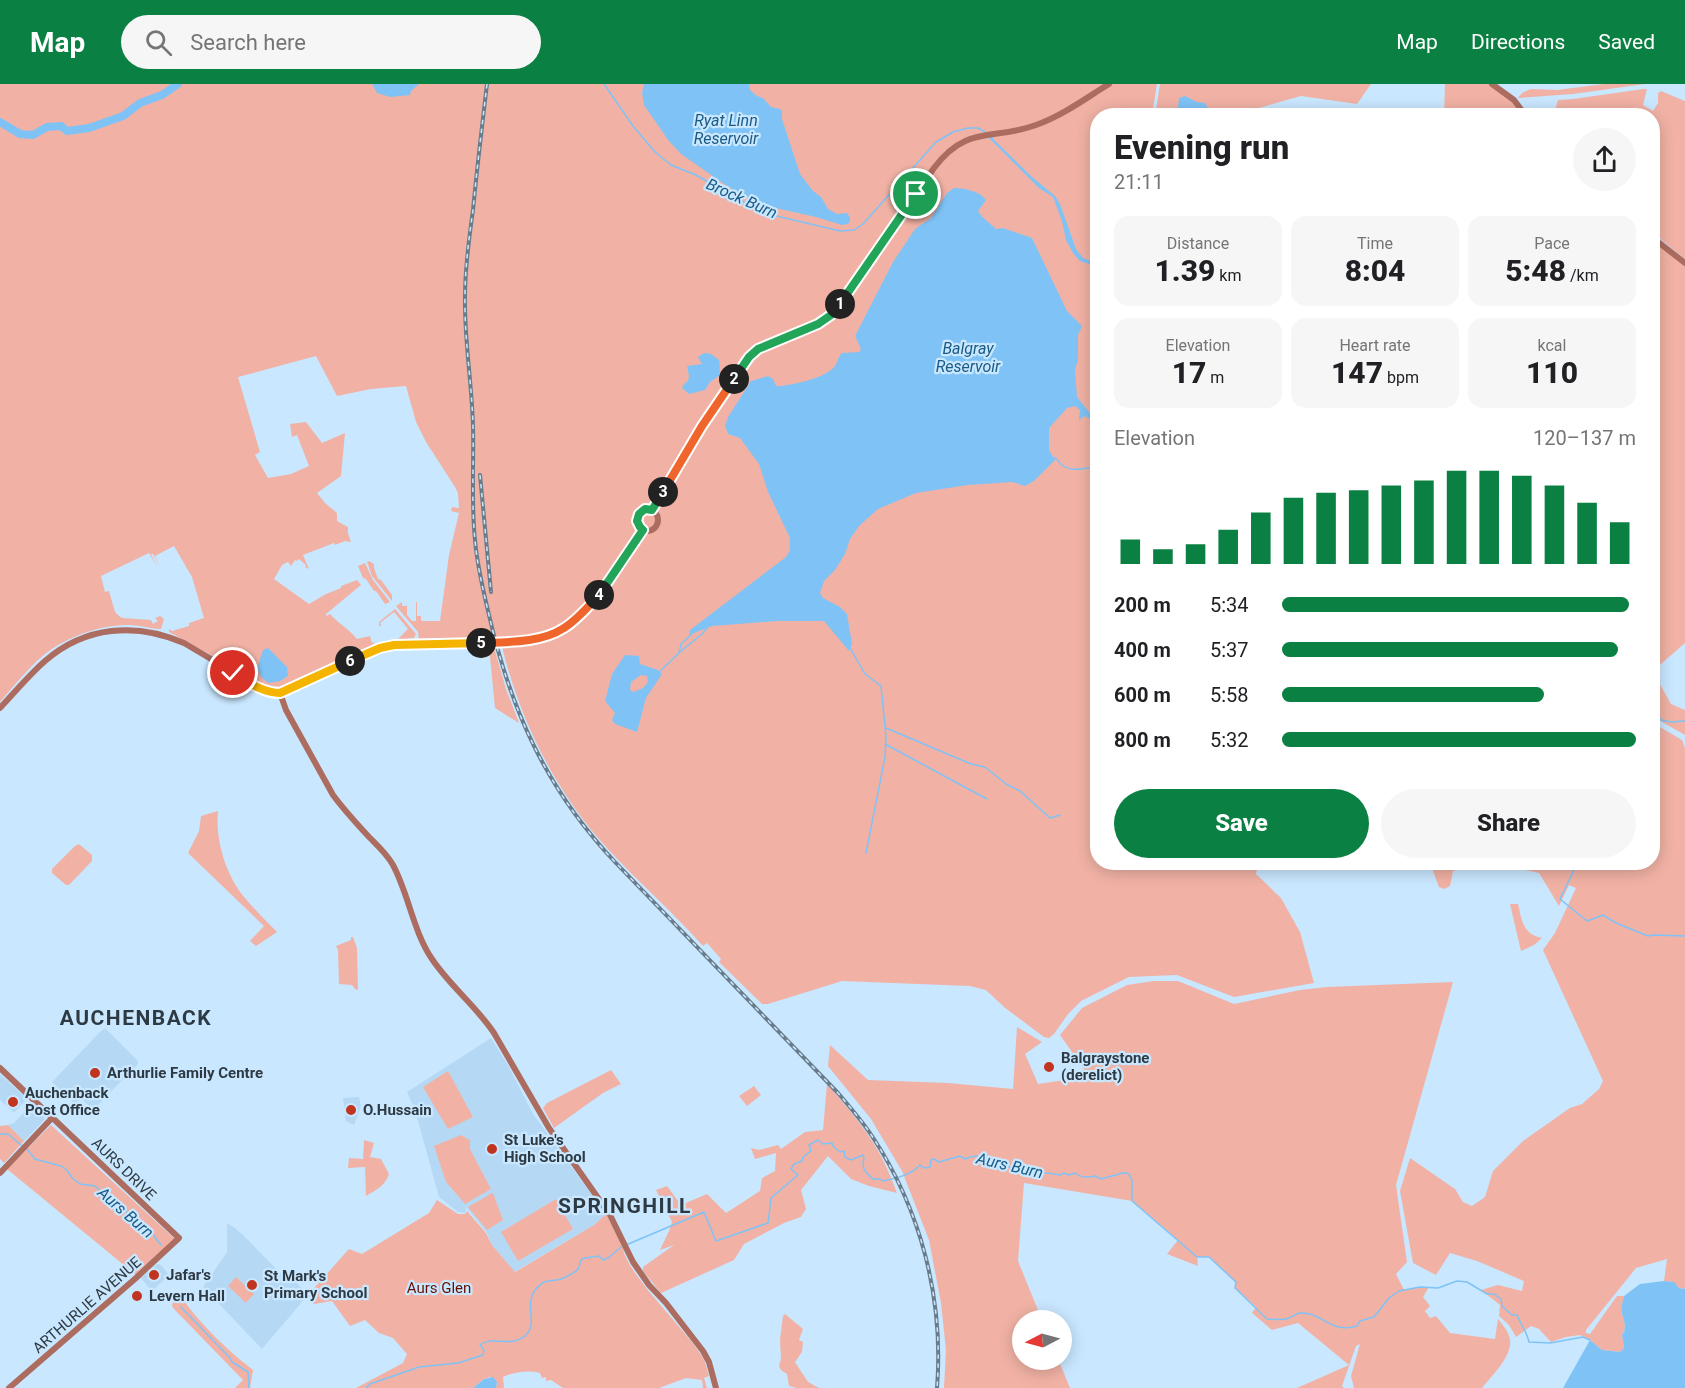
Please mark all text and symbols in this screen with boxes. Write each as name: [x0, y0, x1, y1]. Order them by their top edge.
search box: [121, 15, 541, 69]
text: Map: [30, 26, 85, 59]
icon: search: [142, 26, 175, 59]
text: Search here: [190, 30, 306, 55]
text: Map: [1396, 30, 1438, 54]
text: Directions: [1471, 30, 1565, 54]
text: Saved: [1598, 30, 1655, 54]
water label: Ryat Linn Reservoir: [694, 111, 759, 148]
text: Evening run: [1114, 128, 1289, 167]
button: share: [1573, 128, 1636, 191]
pin: [890, 168, 941, 219]
text: 21:11: [1114, 170, 1164, 194]
water label: Brock Burn: [703, 174, 780, 223]
icon: arrive: [899, 177, 932, 210]
text: Distance: [1167, 234, 1229, 253]
text: Time: [1357, 234, 1393, 253]
text: Pace: [1534, 234, 1570, 253]
text: 1.39: [1155, 253, 1215, 288]
text: 8:04: [1345, 253, 1405, 288]
text: 5:48: [1505, 253, 1566, 288]
text: km: [1215, 266, 1241, 285]
text: /km: [1566, 266, 1599, 285]
pin: 1: [825, 289, 855, 319]
text: 1: [835, 294, 845, 313]
text: Elevation: [1166, 336, 1230, 355]
text: Heart rate: [1339, 336, 1411, 355]
text: kcal: [1538, 336, 1566, 355]
water label: Balgray Reservoir: [936, 339, 1001, 376]
text: 17: [1172, 355, 1206, 390]
text: 147: [1331, 355, 1383, 390]
text: 110: [1526, 355, 1578, 390]
pin: 2: [719, 364, 749, 394]
text: m: [1206, 368, 1224, 387]
text: bpm: [1383, 368, 1419, 387]
text: 2: [729, 369, 739, 388]
text: Elevation: [1114, 426, 1195, 450]
text: 120–137 m: [1533, 426, 1636, 450]
pin: 3: [648, 477, 678, 507]
text: 3: [658, 482, 668, 501]
pin: 4: [584, 580, 614, 610]
text: 4: [594, 585, 604, 604]
text: 200 m: [1114, 593, 1171, 617]
text: 5:34: [1210, 593, 1249, 617]
pin: 5: [466, 628, 496, 658]
text: 5: [476, 633, 486, 652]
text: 400 m: [1114, 638, 1171, 662]
text: 5:37: [1210, 638, 1249, 662]
pin: 6: [335, 646, 365, 676]
pin: [207, 647, 258, 698]
text: 6: [345, 651, 355, 670]
icon: check: [216, 656, 249, 689]
text: 600 m: [1114, 683, 1171, 707]
text: 5:58: [1210, 683, 1249, 707]
text: 800 m: [1114, 728, 1171, 752]
text: 5:32: [1210, 728, 1249, 752]
button: Save: [1114, 789, 1369, 858]
button: Share: [1381, 789, 1636, 858]
district label: AUCHENBACK: [60, 1006, 212, 1030]
place label: Balgraystone (derelict): [1061, 1049, 1149, 1084]
marker: Balgraystone (derelict): [1042, 1060, 1056, 1074]
place label: Arthurlie Family Centre: [107, 1064, 263, 1082]
marker: Arthurlie Family Centre: [88, 1066, 102, 1080]
place label: Auchenback Post Office: [25, 1084, 109, 1119]
marker: Auchenback Post Office: [6, 1095, 20, 1109]
place label: O.Hussain: [363, 1101, 432, 1119]
marker: O.Hussain: [344, 1103, 358, 1117]
place label: St Luke's High School: [504, 1131, 586, 1166]
street label: AURS DRIVE: [88, 1134, 160, 1204]
marker: St Luke's High School: [485, 1142, 499, 1156]
water label: Aurs Burn: [974, 1148, 1045, 1182]
water label: Aurs Burn: [93, 1182, 158, 1242]
district label: SPRINGHILL: [558, 1194, 692, 1218]
street label: ARTHURLIE AVENUE: [29, 1253, 145, 1357]
place label: Jafar's: [166, 1266, 211, 1284]
place label: St Mark's Primary School: [264, 1267, 367, 1302]
marker: Jafar's: [147, 1268, 161, 1282]
marker: St Mark's Primary School: [245, 1278, 259, 1292]
park label: Aurs Glen: [407, 1279, 471, 1297]
place label: Levern Hall: [149, 1287, 225, 1305]
marker: Levern Hall: [130, 1289, 144, 1303]
north arrow: [1012, 1310, 1072, 1370]
map controls: [1012, 1310, 1072, 1370]

